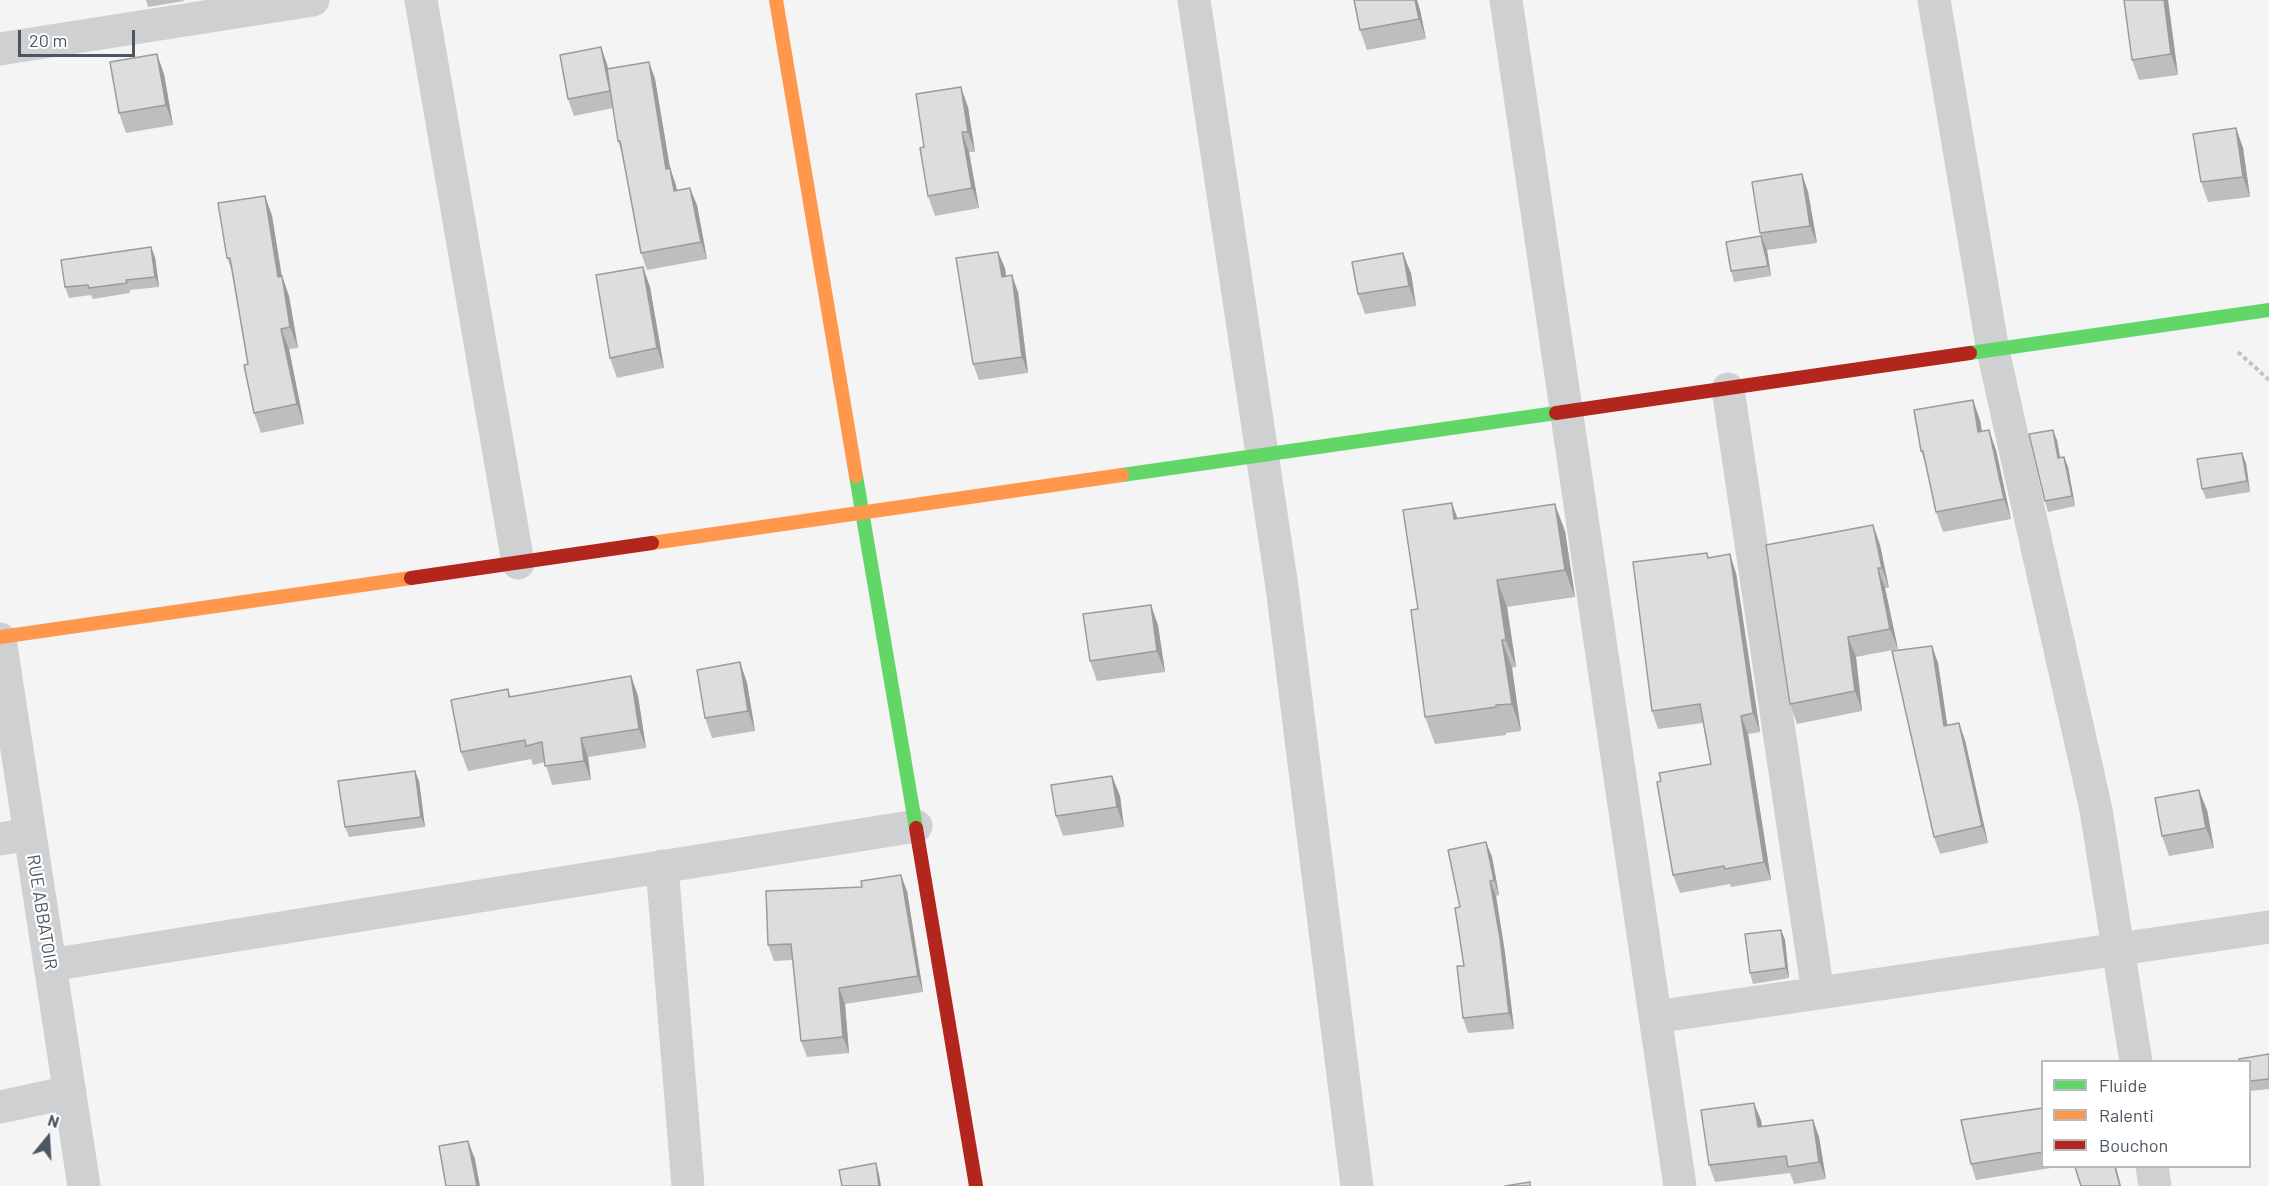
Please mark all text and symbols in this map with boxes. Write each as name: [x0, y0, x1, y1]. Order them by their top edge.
scale bar: [21, 18, 138, 56]
text: 20 m: [29, 29, 67, 51]
street label: RUE ABBATOIR: [22, 853, 62, 971]
legend: [2041, 1060, 2251, 1168]
text: Fluide: [2099, 1074, 2147, 1096]
text: Ralenti: [2099, 1104, 2154, 1126]
north arrow: [18, 1108, 78, 1168]
text: N: [46, 1110, 62, 1131]
text: Bouchon: [2099, 1134, 2168, 1156]

